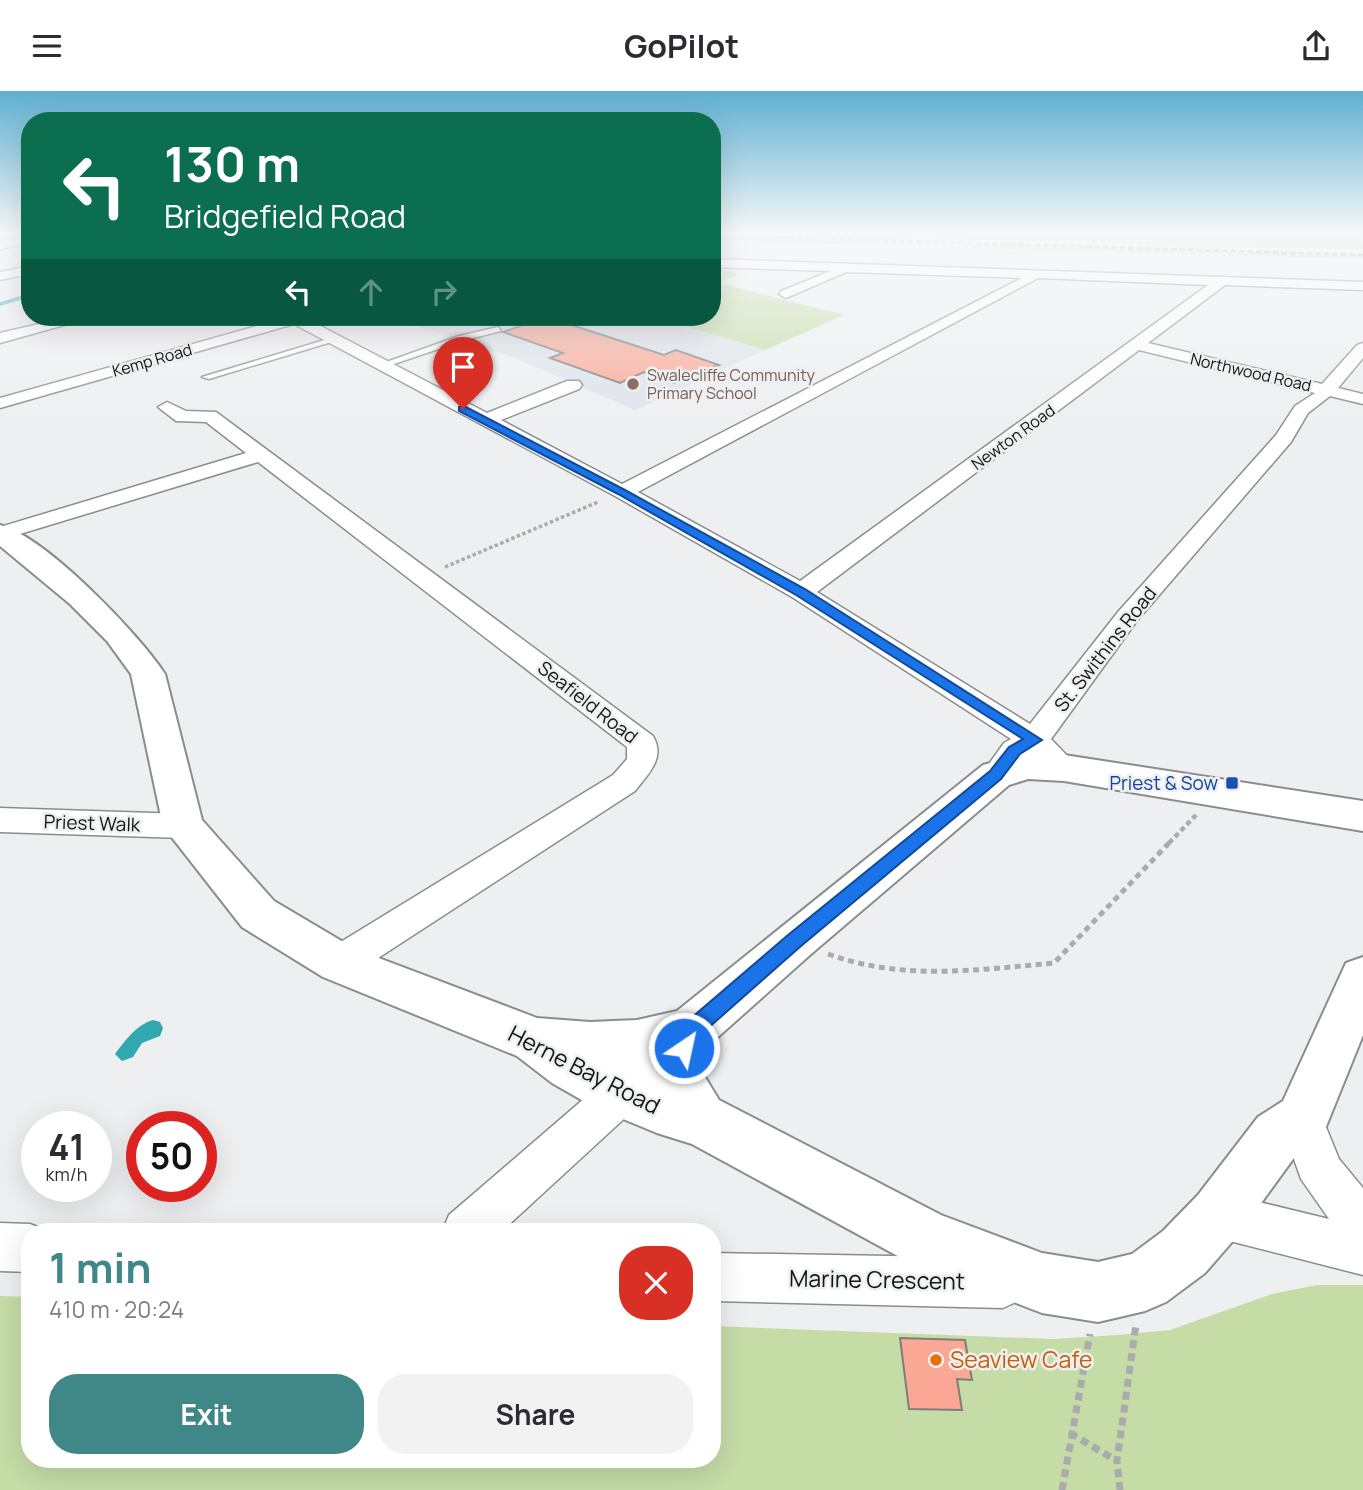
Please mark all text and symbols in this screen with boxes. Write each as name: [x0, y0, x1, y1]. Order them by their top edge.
text: GoPilot: [624, 24, 739, 68]
icon: menu: [28, 27, 66, 65]
icon: share: [1297, 27, 1335, 65]
text: 130 m: [164, 130, 300, 197]
icon: left: [49, 140, 140, 231]
text: Bridgefield Road: [164, 194, 406, 238]
icon: left: [279, 273, 317, 311]
icon: ahead: [352, 273, 390, 311]
icon: right: [425, 273, 463, 311]
pin: [433, 337, 493, 409]
street label: Kemp Road: [109, 338, 195, 382]
street label: Northwood Road: [1188, 347, 1314, 397]
icon: arrive: [444, 348, 482, 386]
place label: Swalecliffe Community Primary School: [647, 364, 816, 404]
marker: Swalecliffe Community Primary School: [625, 376, 641, 392]
street label: Newton Road: [967, 399, 1059, 475]
street label: St. Swithins Road: [1048, 581, 1162, 717]
street label: Seafield Road: [533, 655, 643, 749]
place label: Priest & Sow: [1109, 770, 1218, 796]
marker: Priest & Sow: [1224, 775, 1240, 791]
street label: Priest Walk: [43, 808, 141, 838]
position arrow: [647, 1011, 721, 1085]
street label: Herne Bay Road: [503, 1017, 666, 1121]
speed limit sign: 50: [126, 1111, 217, 1202]
text: 41: [48, 1123, 85, 1171]
text: km/h: [46, 1162, 87, 1186]
text: 1 min: [49, 1238, 152, 1296]
button: close: [619, 1246, 693, 1320]
street label: Marine Crescent: [789, 1261, 965, 1297]
text: 410 m · 20:24: [49, 1293, 184, 1325]
place label: Seaview Cafe: [950, 1343, 1092, 1375]
marker: Seaview Cafe: [928, 1352, 944, 1368]
button: Exit: [49, 1374, 364, 1454]
button: Share: [378, 1374, 693, 1454]

